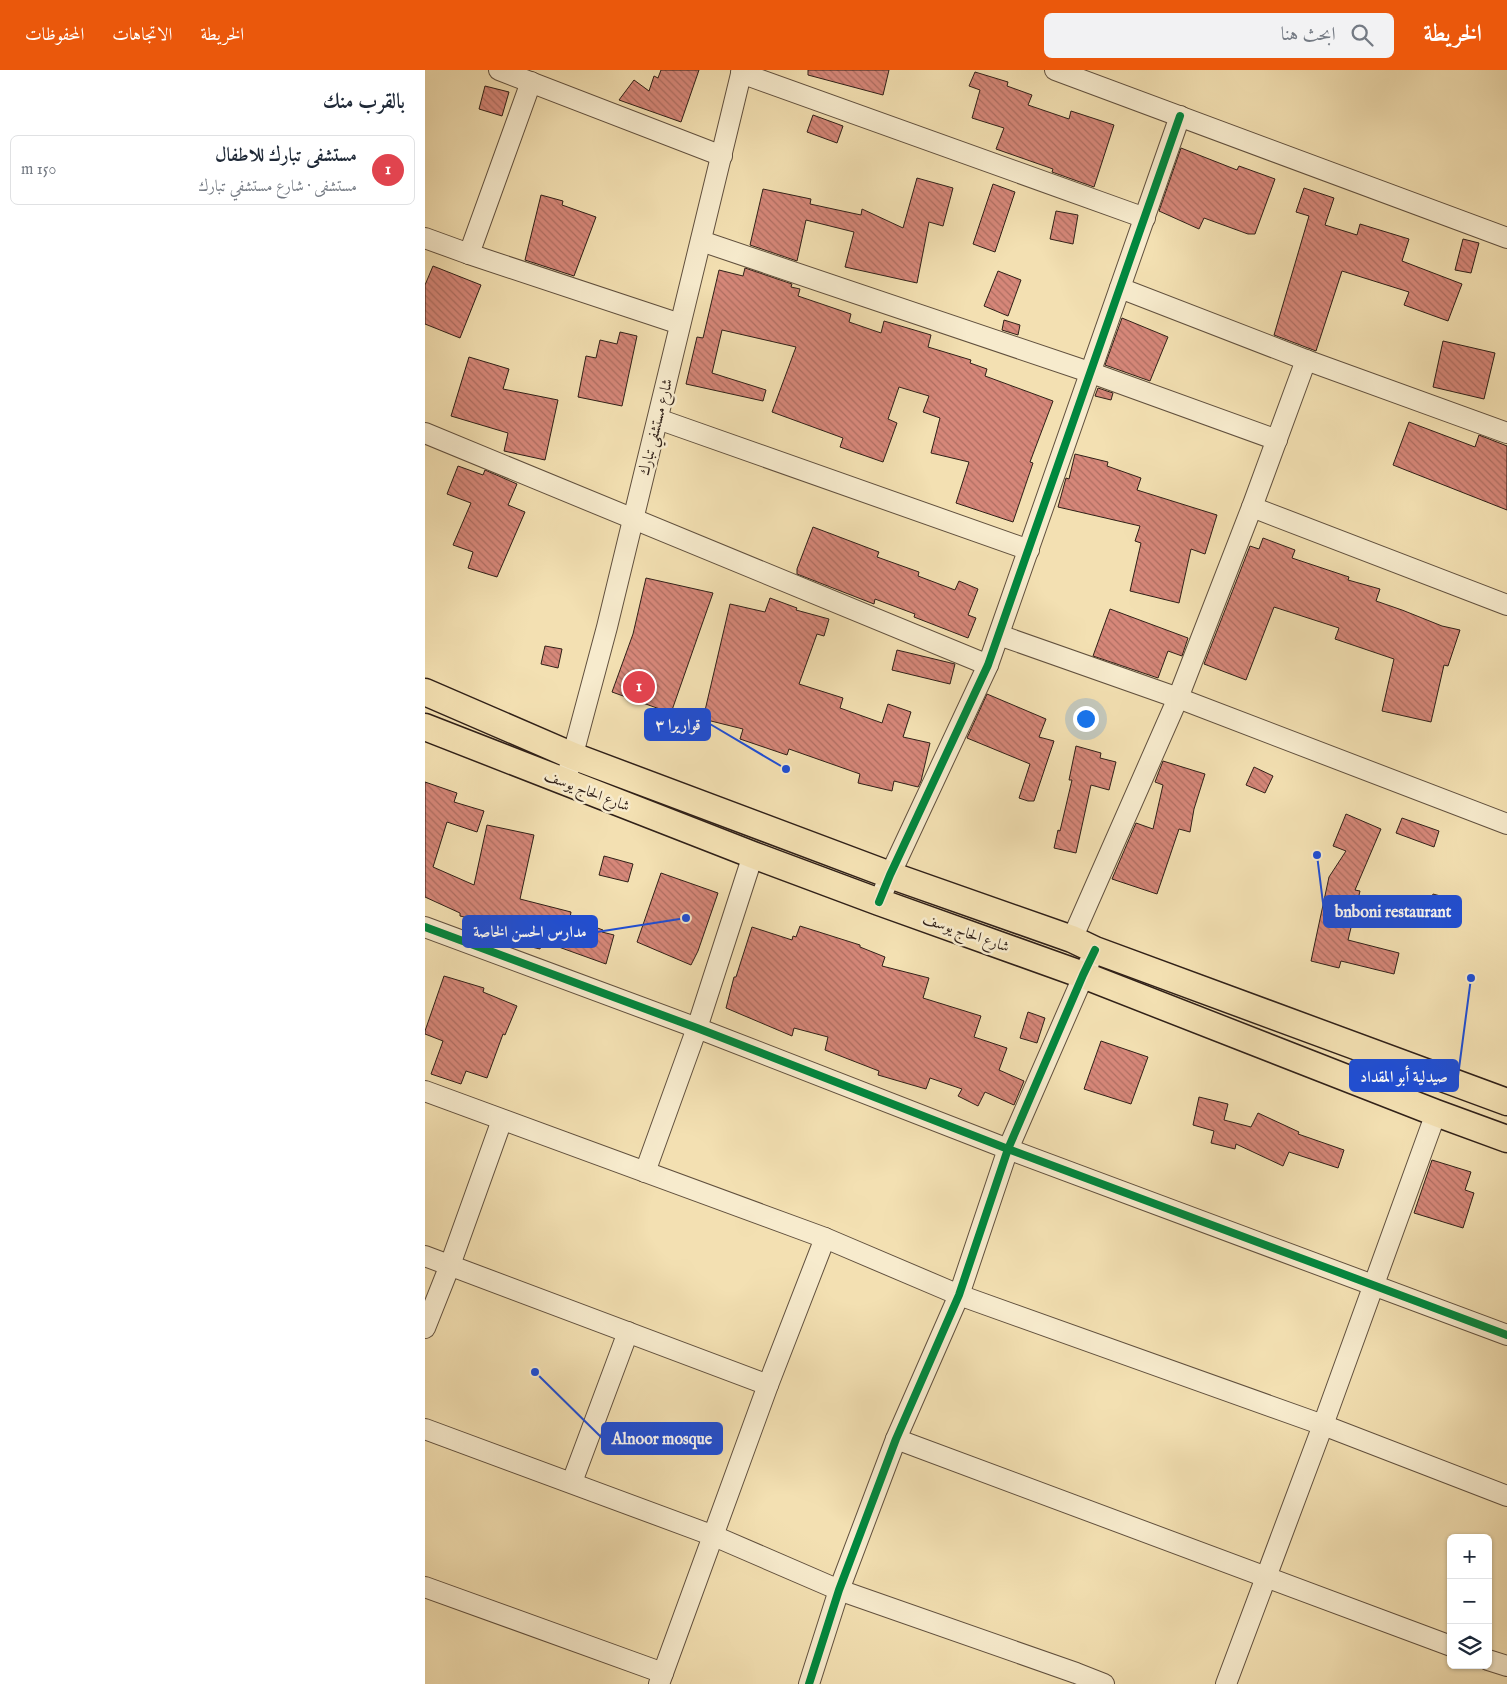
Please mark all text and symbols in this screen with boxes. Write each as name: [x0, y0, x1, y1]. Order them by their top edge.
search box: [1044, 13, 1394, 58]
text: الخريطة: [1424, 19, 1482, 50]
icon: search: [1348, 21, 1376, 49]
text: ابحث هنا: [1281, 23, 1336, 47]
text: المحفوظات: [25, 24, 84, 47]
text: الاتجاهات: [112, 24, 172, 47]
text: الخريطة: [200, 24, 244, 47]
text: بالقرب منك: [323, 89, 405, 116]
text: مستشفى تبارك للاطفال: [215, 144, 357, 168]
text: 150 m: [21, 160, 56, 180]
text: 1: [385, 160, 391, 180]
text: مستشفى · شارع مستشفي تبارك: [198, 177, 357, 197]
street label: شارع مستشفي تبارك: [635, 377, 681, 478]
pin: 1: [623, 668, 655, 706]
your location: [1073, 706, 1099, 732]
callout: قواريرا ٣: [645, 709, 710, 740]
text: قواريرا ٣: [655, 716, 701, 736]
street label: شارع الحاج يوسف: [540, 766, 633, 819]
callout: bnboni restaurant: [1324, 896, 1461, 927]
text: bnboni restaurant: [1334, 903, 1452, 923]
street label: شارع الحاج يوسف: [919, 909, 1012, 960]
callout: مدارس الحسن الخاصة: [463, 916, 597, 947]
text: مدارس الحسن الخاصة: [473, 923, 587, 943]
callout: صيدلية أبو المقداد: [1350, 1060, 1458, 1091]
text: صيدلية أبو المقداد: [1360, 1065, 1448, 1088]
callout: Alnoor mosque: [602, 1423, 722, 1454]
text: Alnoor mosque: [611, 1430, 713, 1450]
map controls: [1447, 1534, 1492, 1669]
button: +: [1447, 1534, 1492, 1579]
button: −: [1447, 1579, 1492, 1624]
button: layers: [1447, 1624, 1492, 1669]

